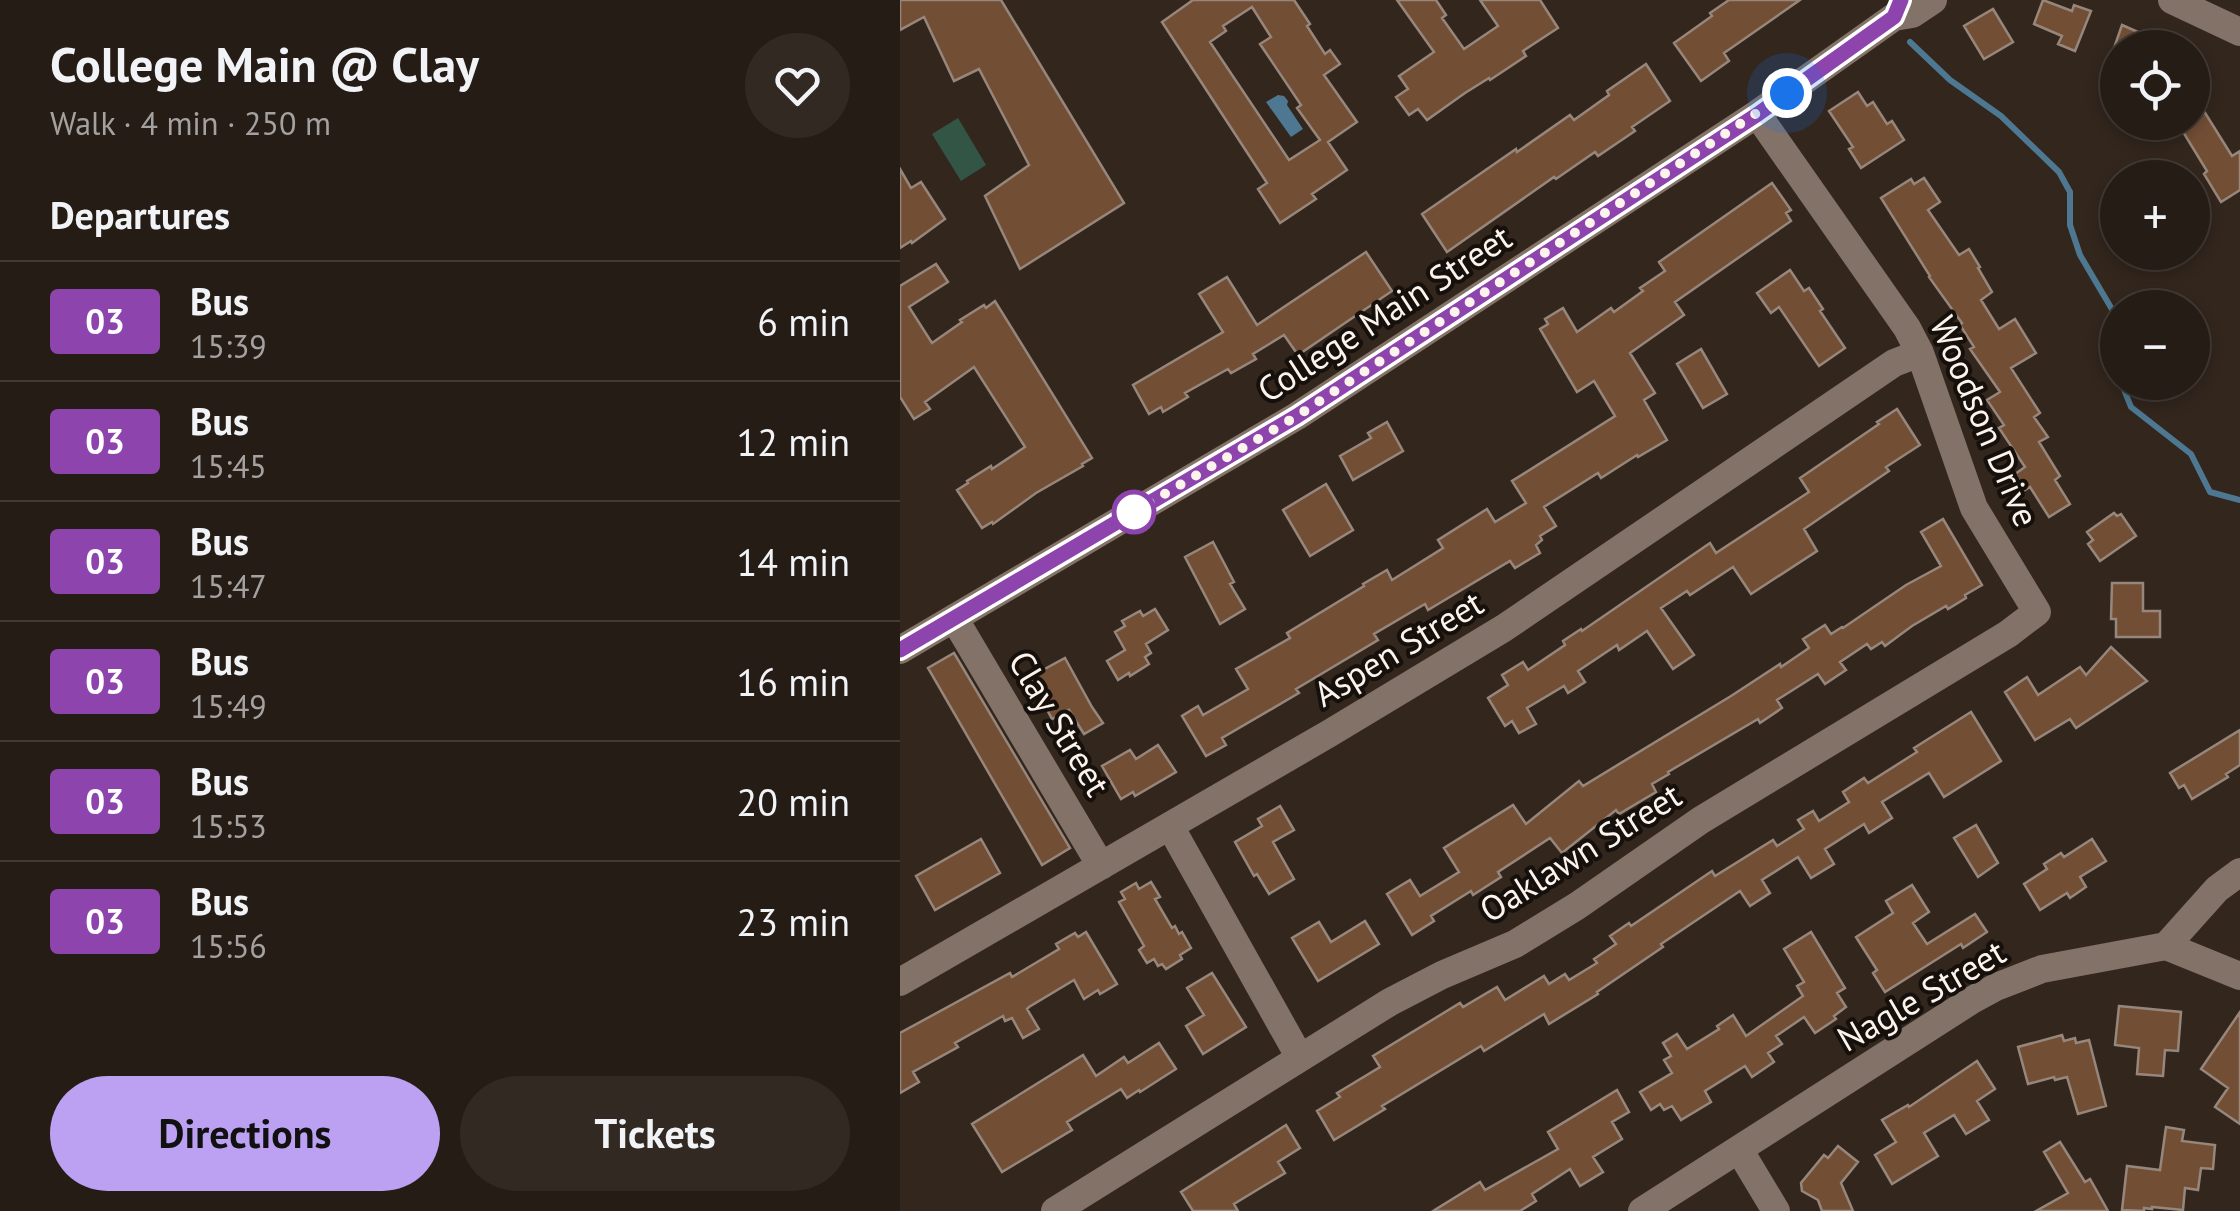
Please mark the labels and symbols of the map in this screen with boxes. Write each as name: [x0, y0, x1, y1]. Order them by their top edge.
your location: [1762, 68, 1812, 118]
street label: College Main Street: [1248, 214, 1520, 412]
street label: Woodson Drive: [1920, 309, 2050, 533]
unlabelled marker: [1113, 491, 1155, 533]
street label: Aspen Street: [1305, 579, 1491, 717]
street label: Clay Street: [999, 642, 1121, 804]
street label: Oaklawn Street: [1471, 772, 1690, 932]
street label: Nagle Street: [1829, 928, 2013, 1062]

